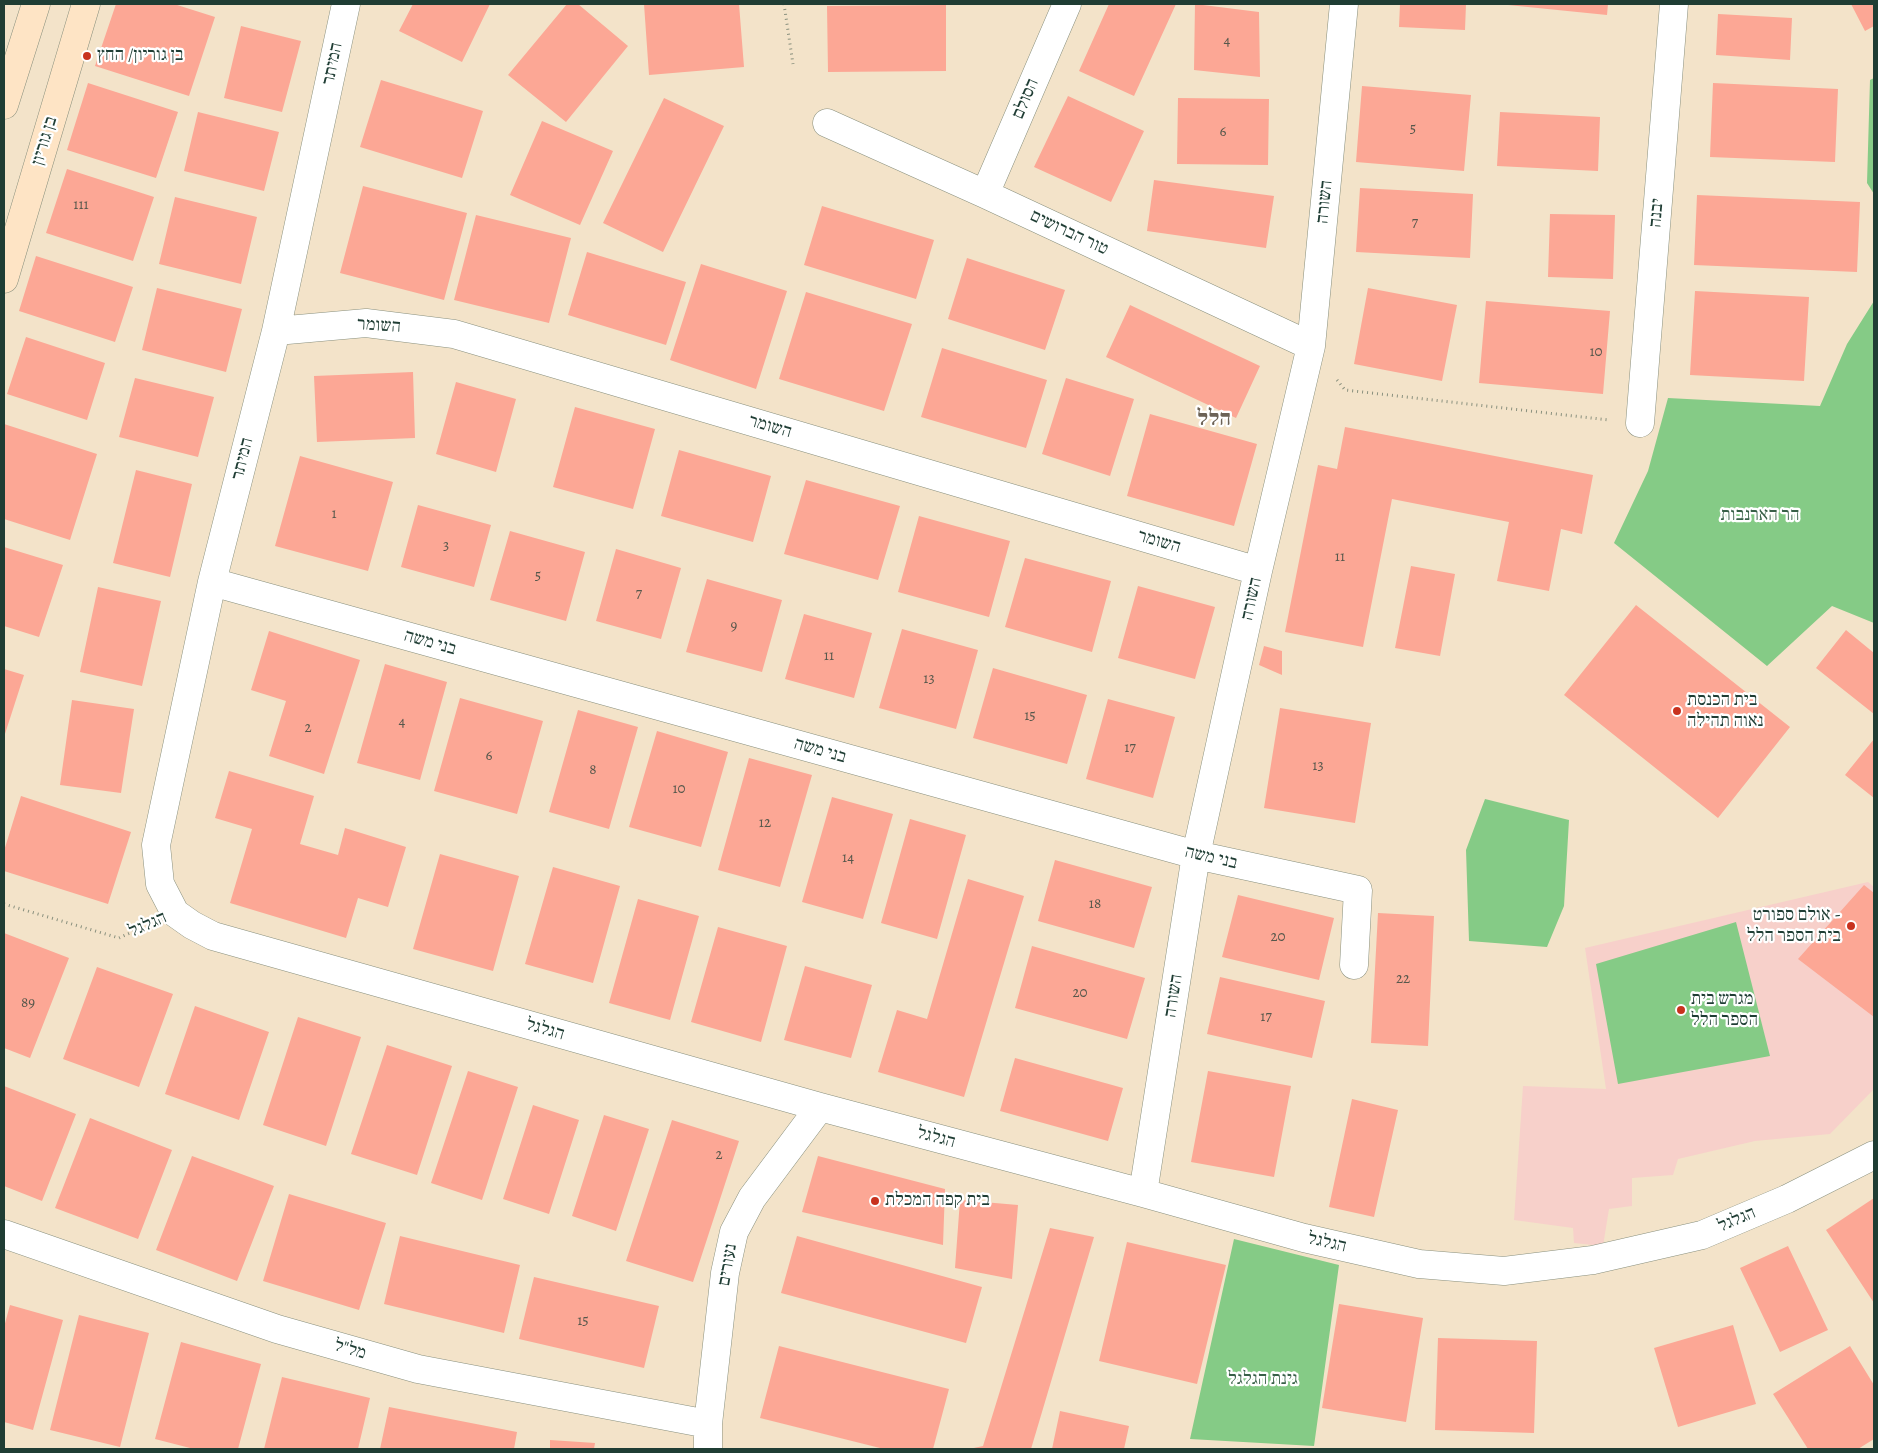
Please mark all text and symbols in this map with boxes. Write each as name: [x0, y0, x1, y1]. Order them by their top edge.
house number: 4: [1224, 32, 1230, 50]
street label: המיתר: [318, 41, 348, 87]
place label: בן גוריון/ החץ: [97, 45, 183, 67]
marker: בן גוריון/ החץ: [81, 50, 93, 62]
street label: הסולם: [1008, 75, 1044, 123]
street label: בן גוריון: [27, 114, 63, 168]
house number: 5: [1410, 120, 1416, 138]
house number: 6: [1220, 123, 1226, 141]
street label: השורה: [1312, 179, 1338, 225]
house number: 111: [73, 196, 89, 214]
street label: יבנה: [1645, 198, 1669, 228]
street label: טור הברושים: [1026, 205, 1112, 261]
house number: 7: [1412, 214, 1418, 232]
street label: השומר: [356, 314, 402, 338]
house number: 10: [1589, 343, 1603, 361]
district label: הלל: [1197, 407, 1231, 433]
street label: השומר: [746, 411, 794, 443]
street label: המיתר: [227, 436, 259, 482]
house number: 1: [331, 505, 337, 523]
park label: הר הארנבות: [1720, 505, 1800, 527]
street label: השומר: [1135, 526, 1183, 558]
house number: 3: [443, 537, 449, 555]
house number: 11: [1335, 548, 1345, 566]
house number: 5: [535, 567, 541, 585]
street label: השורה: [1237, 575, 1267, 623]
house number: 7: [636, 585, 642, 603]
house number: 9: [731, 617, 737, 635]
street label: בני משה: [401, 625, 459, 661]
house number: 11: [824, 647, 834, 665]
house number: 13: [923, 670, 935, 688]
place label: בית הכנסת נאוה תהילה: [1687, 690, 1764, 732]
marker: בית הכנסת נאוה תהילה: [1671, 705, 1683, 717]
house number: 15: [1024, 707, 1036, 725]
house number: 4: [399, 713, 405, 731]
house number: 2: [304, 719, 312, 737]
street label: בני משה: [791, 733, 849, 769]
house number: 17: [1124, 739, 1136, 757]
house number: 6: [486, 747, 492, 765]
house number: 13: [1312, 757, 1324, 775]
house number: 8: [589, 761, 597, 779]
house number: 10: [672, 780, 686, 798]
house number: 12: [759, 814, 771, 832]
street label: בני משה: [1183, 841, 1239, 875]
house number: 14: [842, 849, 854, 867]
house number: 18: [1089, 895, 1101, 913]
place label: אולם ספורט - בית הספר הלל: [1747, 905, 1841, 948]
street label: הגלגל: [126, 907, 170, 943]
marker: אולם ספורט - בית הספר הלל: [1845, 920, 1857, 932]
house number: 20: [1270, 928, 1286, 946]
house number: 22: [1396, 970, 1410, 988]
street label: השורה: [1160, 973, 1188, 1019]
house number: 20: [1072, 984, 1088, 1002]
place label: מגרש בית הספר הלל: [1691, 989, 1758, 1032]
house number: 89: [21, 994, 35, 1012]
marker: מגרש בית הספר הלל: [1675, 1004, 1687, 1016]
house number: 17: [1260, 1008, 1272, 1026]
street label: הגלגל: [523, 1014, 567, 1046]
street label: הגלגל: [914, 1122, 958, 1154]
house number: 2: [715, 1146, 723, 1164]
place label: בית קפה המכלת: [885, 1190, 990, 1212]
marker: בית קפה המכלת: [869, 1195, 881, 1207]
street label: הגלגל: [1715, 1202, 1759, 1238]
street label: הגלגל: [1305, 1228, 1349, 1258]
street label: נעורים: [714, 1242, 742, 1288]
house number: 15: [577, 1312, 589, 1330]
street label: מל"ל: [331, 1335, 369, 1365]
park label: גינת הגלגל: [1228, 1369, 1298, 1391]

